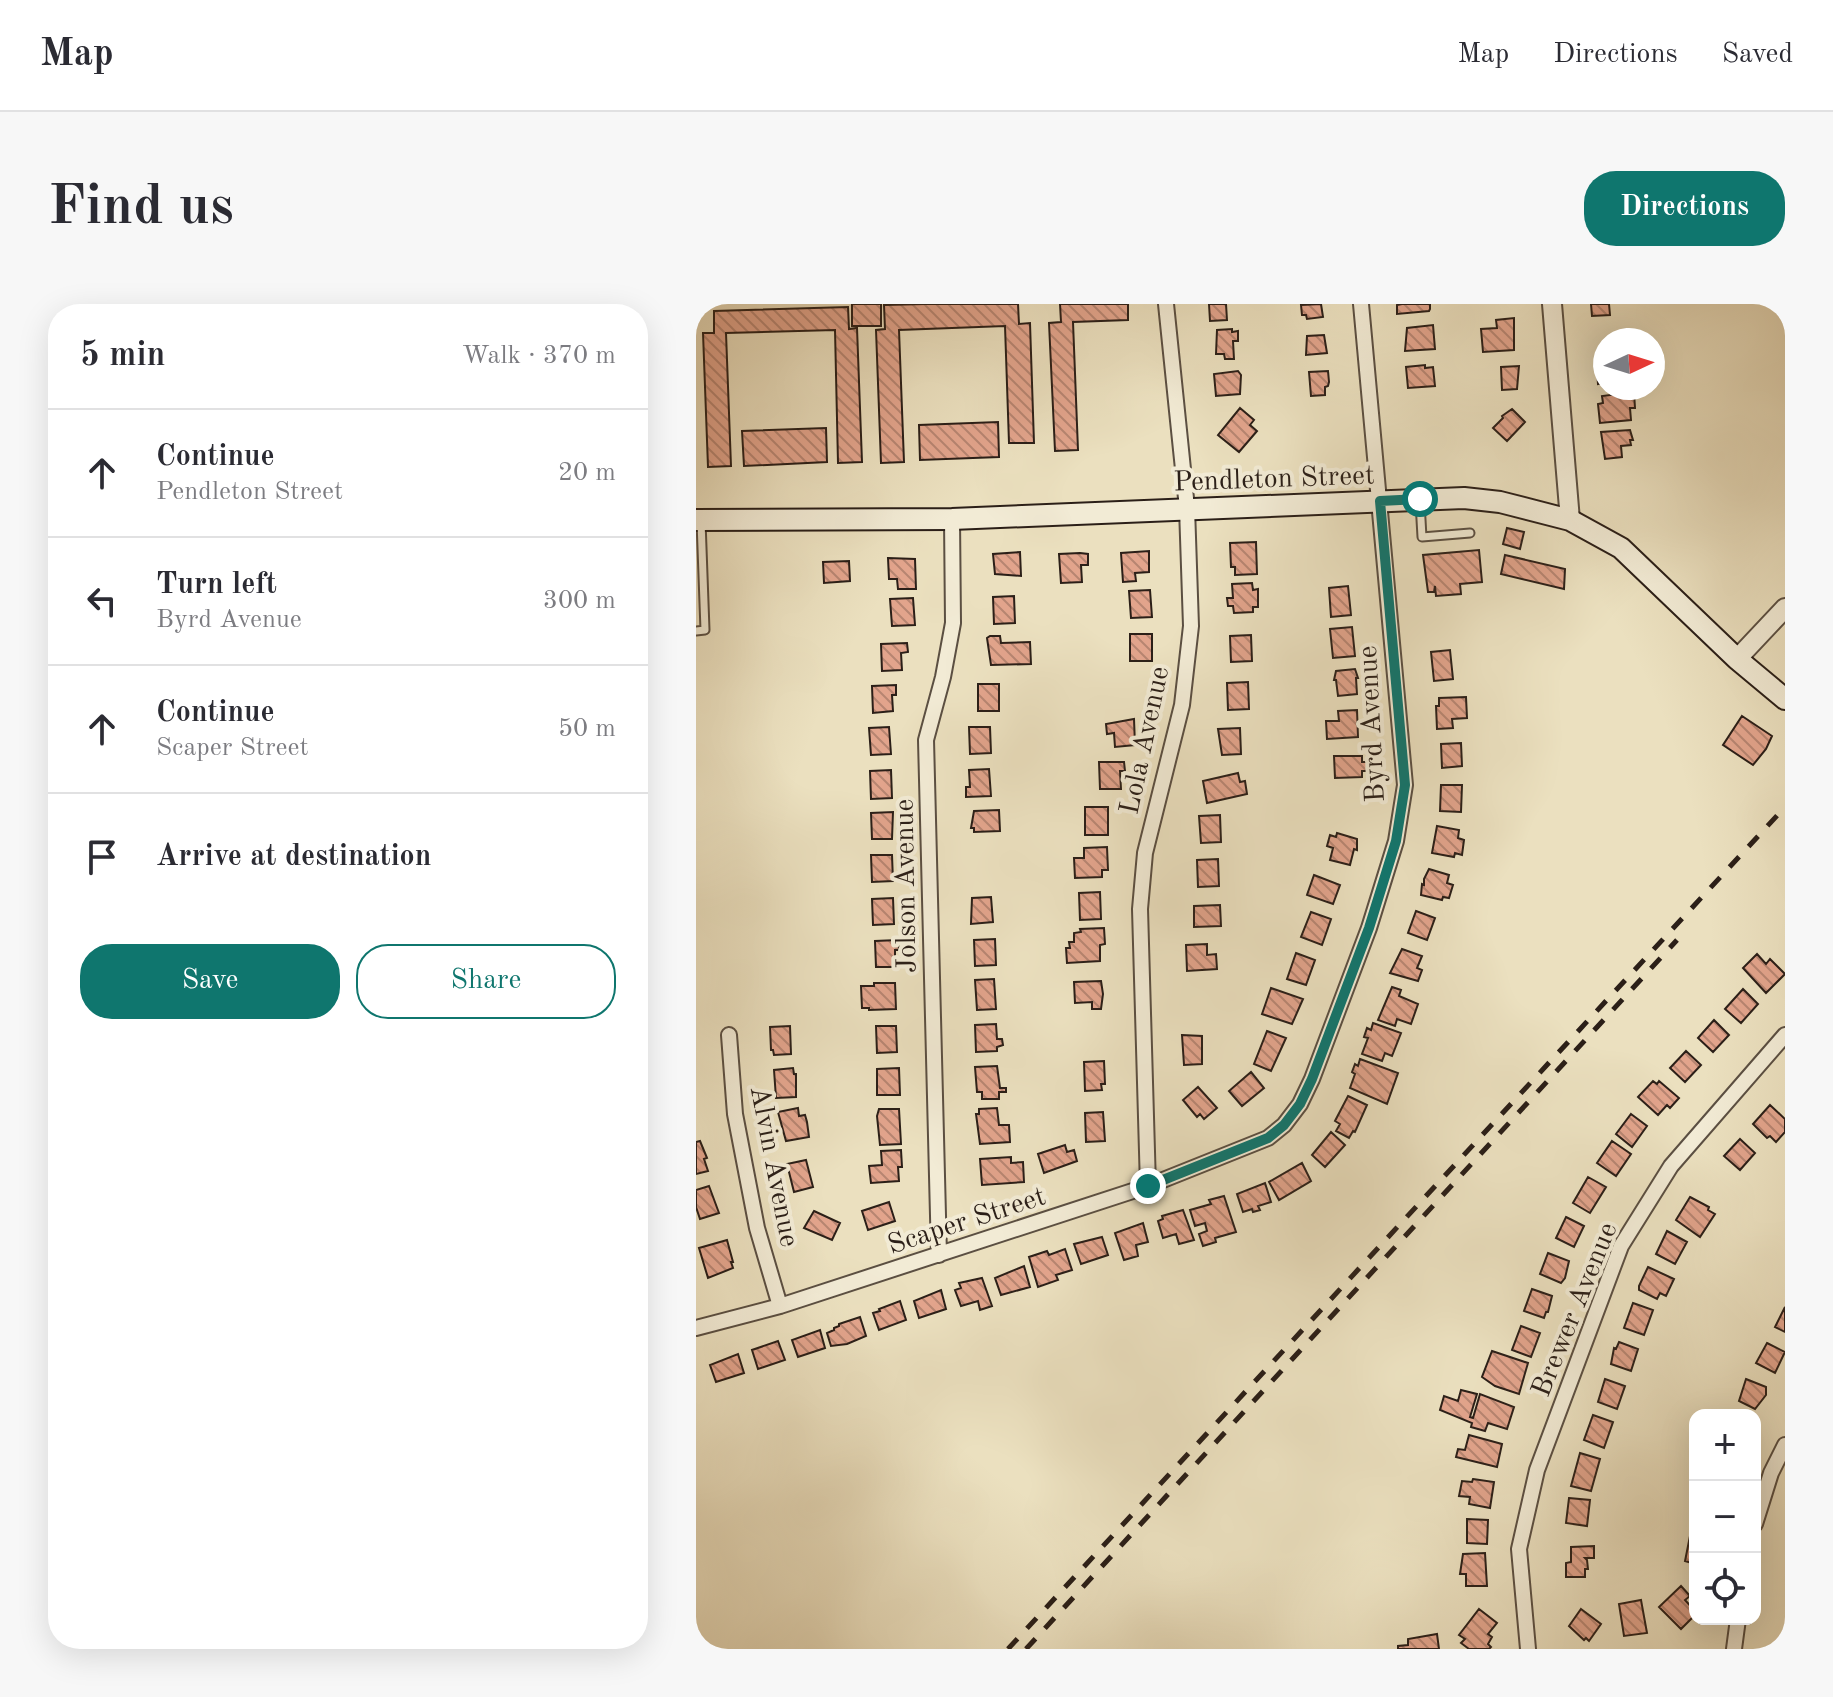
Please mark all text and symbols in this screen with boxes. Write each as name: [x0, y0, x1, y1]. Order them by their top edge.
text: Map: [40, 36, 114, 74]
text: Map: [1457, 41, 1509, 69]
text: Directions: [1553, 41, 1678, 69]
text: Saved: [1722, 41, 1793, 69]
button: Directions: [1584, 171, 1785, 246]
text: Find us: [48, 180, 234, 236]
north arrow: [1593, 328, 1665, 400]
text: 5 min: [80, 339, 165, 373]
text: Walk · 370 m: [462, 343, 616, 369]
text: Continue: [156, 442, 275, 472]
icon: ahead: [80, 451, 124, 495]
text: 20 m: [558, 460, 616, 486]
street label: Pendleton Street: [1173, 462, 1375, 498]
text: Pendleton Street: [156, 479, 343, 505]
route start: [1402, 481, 1438, 517]
text: Turn left: [156, 570, 277, 600]
icon: left: [80, 579, 124, 623]
text: 300 m: [543, 588, 616, 614]
text: Byrd Avenue: [156, 607, 302, 633]
street label: Byrd Avenue: [1355, 645, 1391, 803]
street label: Lola Avenue: [1117, 664, 1175, 817]
text: Continue: [156, 698, 275, 728]
icon: ahead: [80, 707, 124, 751]
text: 50 m: [558, 716, 616, 742]
text: Scaper Street: [156, 735, 309, 761]
street label: Jolson Avenue: [891, 798, 923, 973]
icon: arrive: [80, 835, 124, 879]
text: Arrive at destination: [156, 842, 431, 872]
button: Save: [80, 944, 340, 1019]
button: Share: [356, 944, 616, 1019]
street label: Alvin Avenue: [744, 1084, 802, 1249]
route end: [1130, 1168, 1166, 1204]
street label: Scaper Street: [884, 1183, 1049, 1261]
street label: Brewer Avenue: [1528, 1219, 1623, 1401]
map controls: [1689, 1409, 1761, 1625]
button: +: [1689, 1409, 1761, 1481]
button: −: [1689, 1481, 1761, 1553]
button: locate: [1689, 1553, 1761, 1625]

